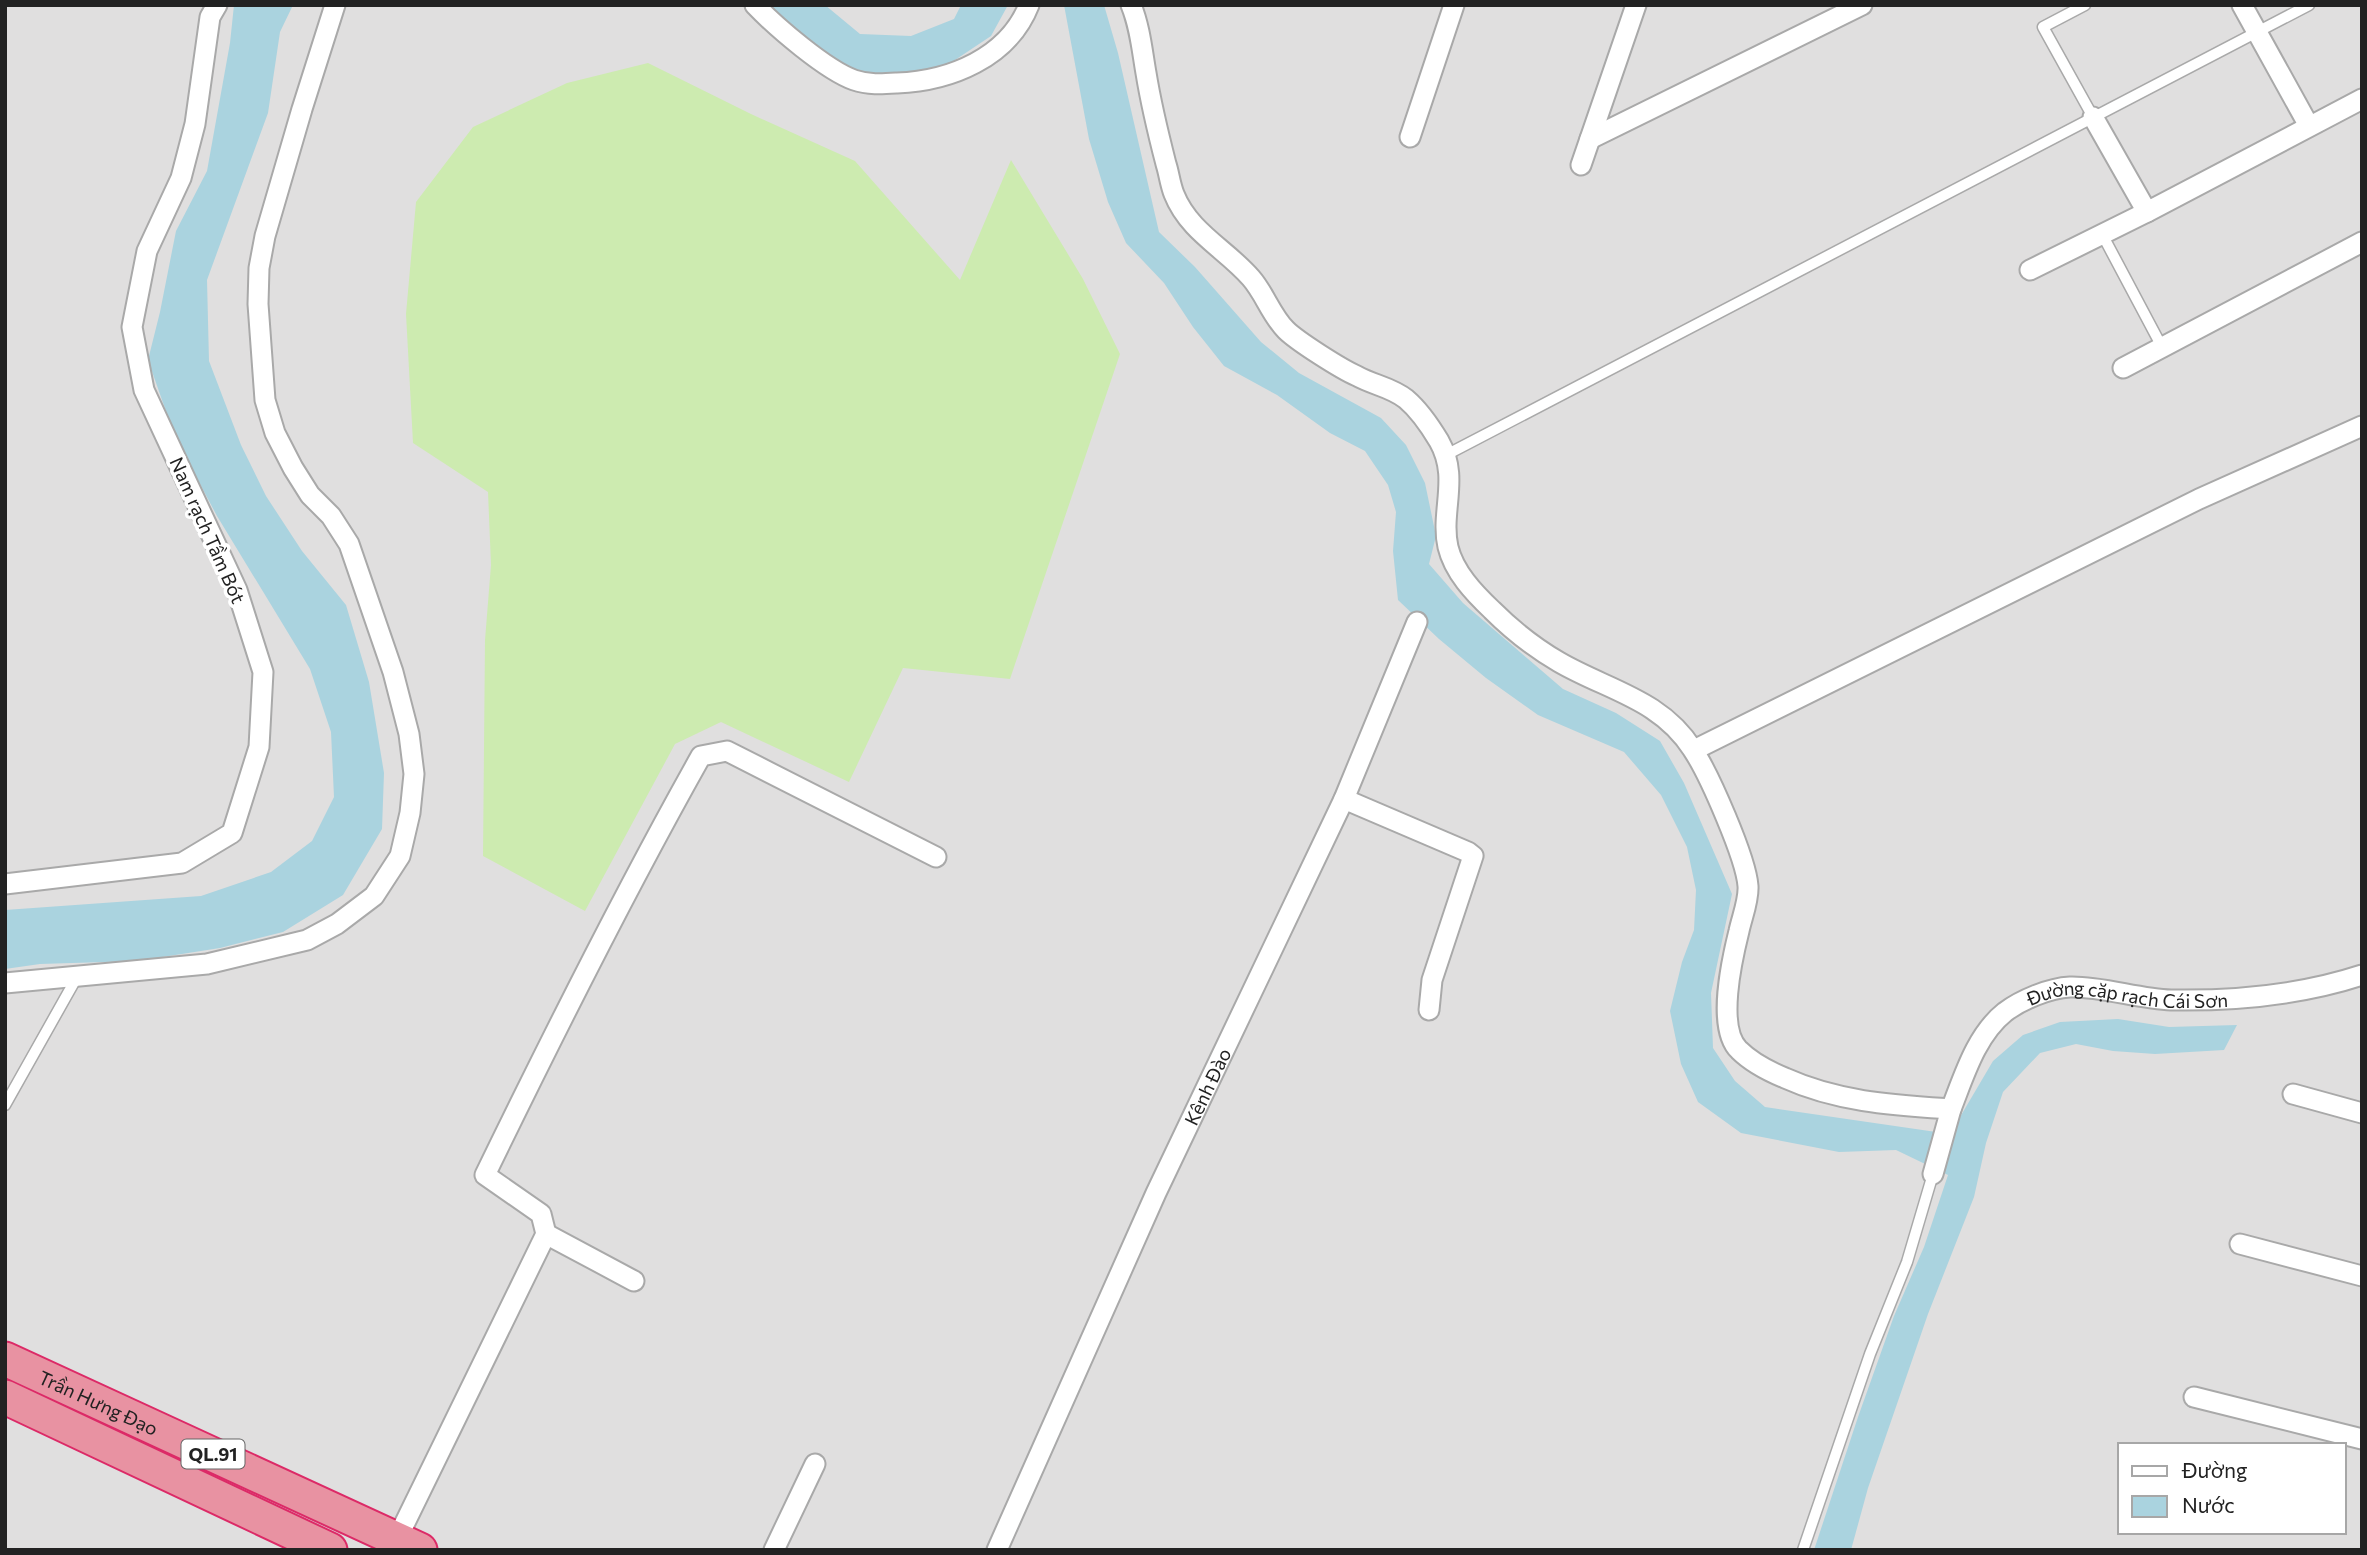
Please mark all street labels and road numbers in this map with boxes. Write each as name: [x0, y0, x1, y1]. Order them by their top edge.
street label: Nam rạch Tầm Bót: [165, 453, 251, 607]
street label: Đường cặp rạch Cái Sơn: [2022, 975, 2229, 1012]
street label: Kênh Đào: [1179, 1044, 1235, 1129]
street label: Trần Hưng Đạo: [35, 1365, 162, 1439]
road number: QL.91: [182, 1440, 244, 1469]

